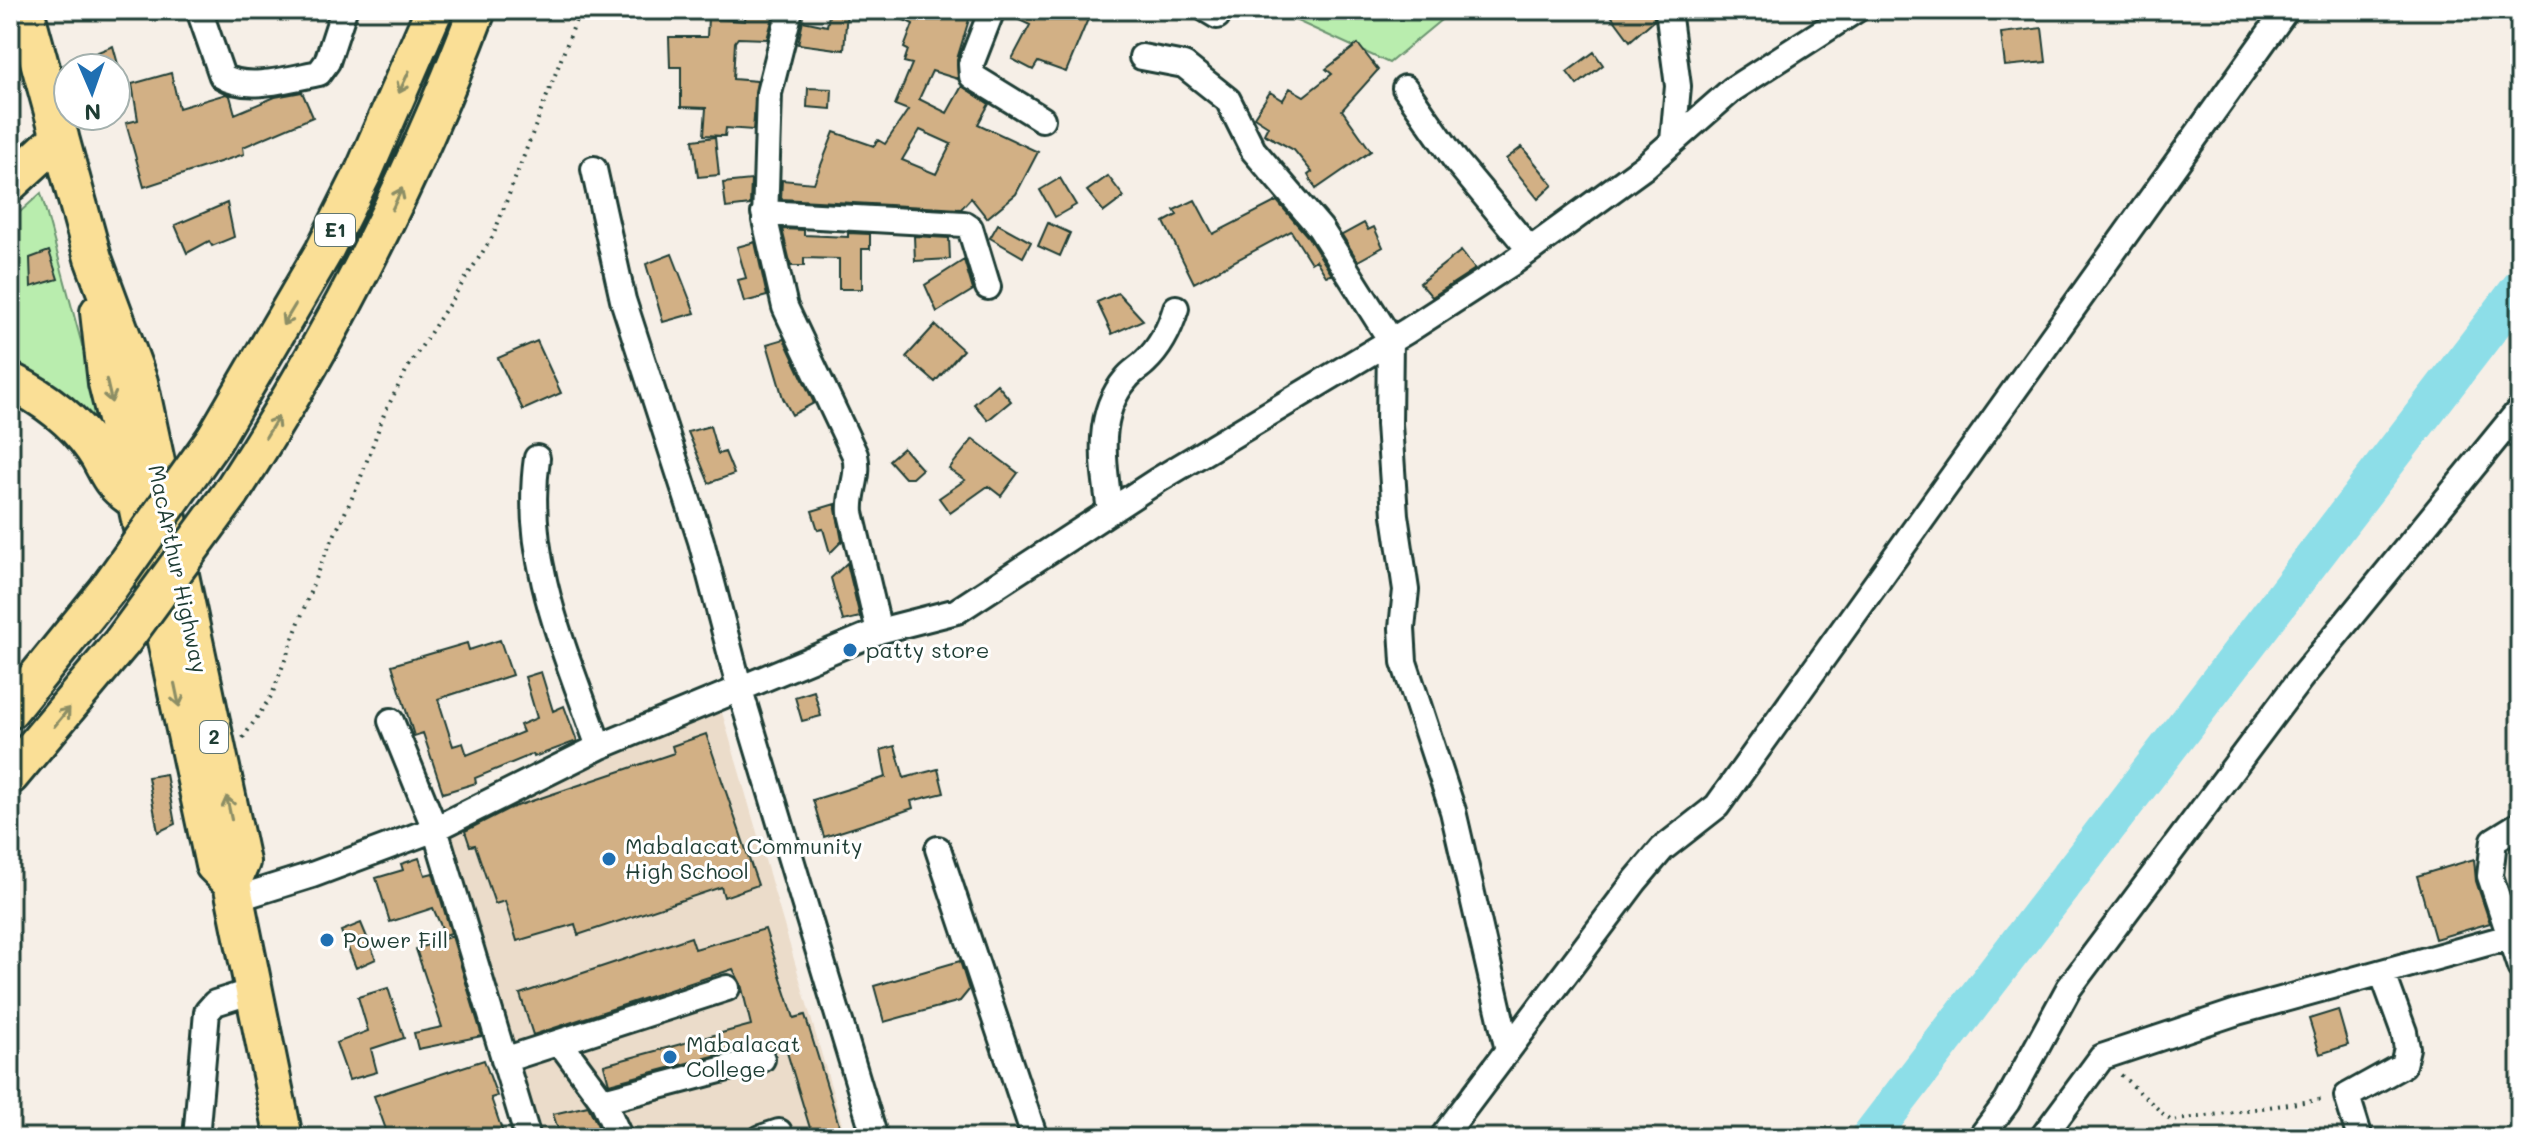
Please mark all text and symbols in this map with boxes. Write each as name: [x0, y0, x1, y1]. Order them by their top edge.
north arrow: [52, 52, 132, 132]
one-way arrow: [396, 69, 411, 93]
text: N: [84, 98, 102, 127]
one-way arrow: [390, 187, 405, 211]
road number: E1: [315, 214, 355, 246]
one-way arrow: [281, 303, 297, 326]
one-way arrow: [102, 377, 117, 403]
one-way arrow: [264, 416, 280, 439]
street label: MacArthur Highway: [142, 462, 215, 676]
place label: patty store: [866, 635, 989, 664]
marker: patty store: [841, 641, 859, 659]
one-way arrow: [170, 682, 185, 707]
one-way arrow: [53, 707, 70, 728]
road number: 2: [200, 721, 228, 753]
one-way arrow: [221, 796, 236, 821]
place label: Mabalacat Community High School: [625, 831, 863, 885]
marker: Mabalacat Community High School: [600, 850, 618, 868]
place label: Power Fill: [343, 925, 448, 954]
marker: Power Fill: [318, 931, 336, 949]
place label: Mabalacat College: [686, 1029, 801, 1083]
marker: Mabalacat College: [661, 1048, 679, 1066]

